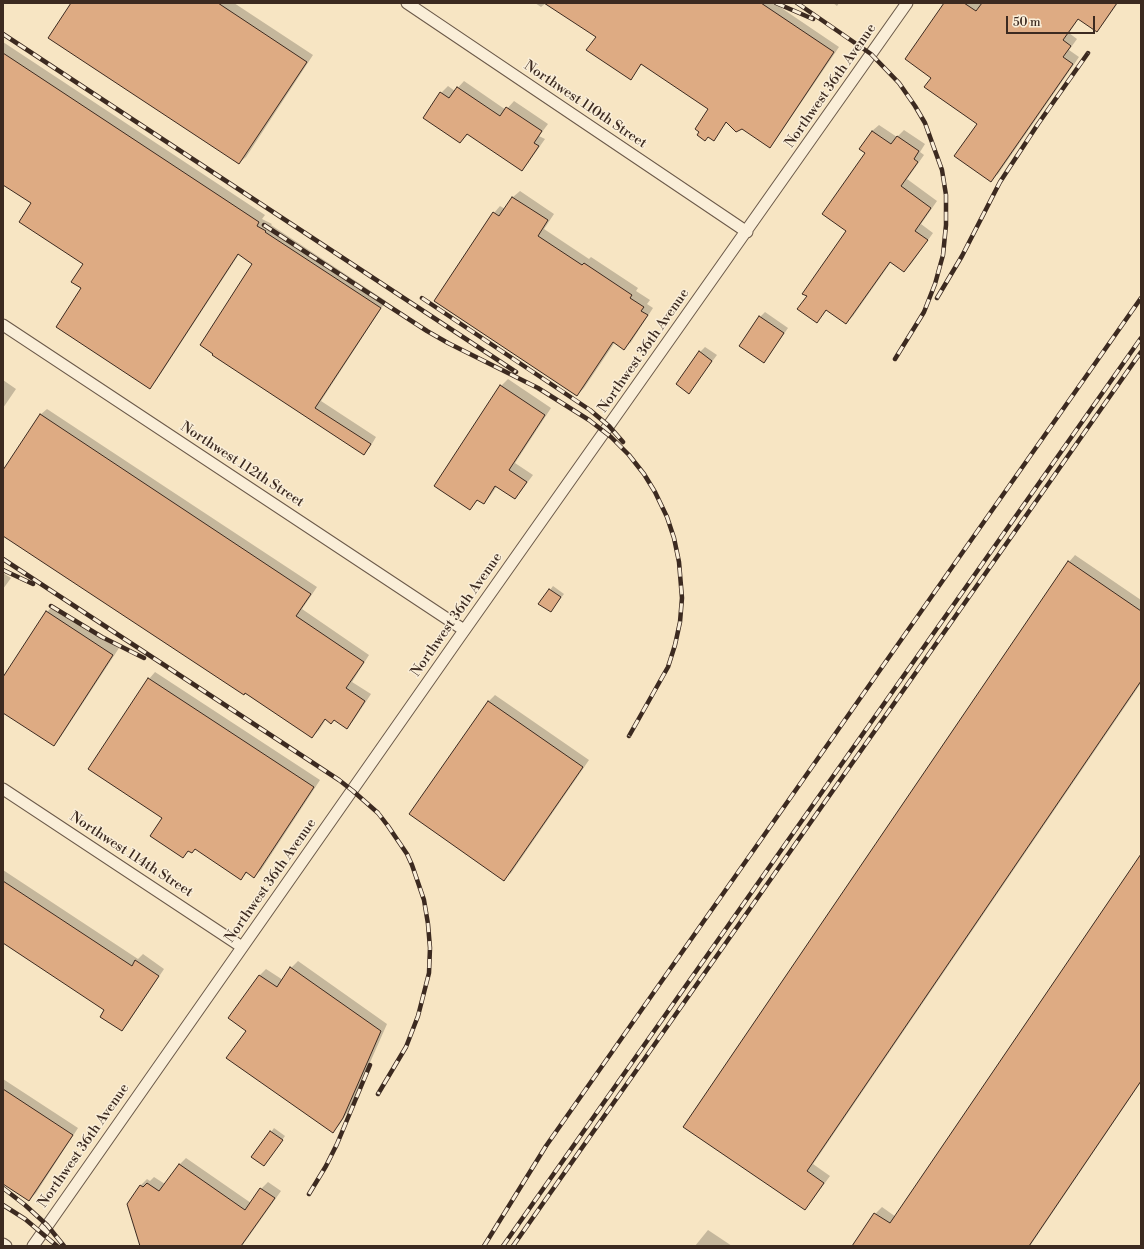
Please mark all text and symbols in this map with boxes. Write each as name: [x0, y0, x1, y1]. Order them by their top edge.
scale bar: [1008, 8, 1097, 34]
text: 50 m: [1013, 15, 1041, 30]
street label: Northwest 36th Avenue: [782, 21, 880, 151]
street label: Northwest 110th Street: [520, 58, 650, 152]
street label: Northwest 36th Avenue: [595, 286, 693, 416]
street label: Northwest 112th Street: [177, 419, 307, 511]
street label: Northwest 36th Avenue: [408, 550, 506, 680]
street label: Northwest 114th Street: [66, 809, 196, 901]
street label: Northwest 36th Avenue: [222, 816, 320, 946]
street label: Northwest 36th Avenue: [35, 1081, 133, 1211]

